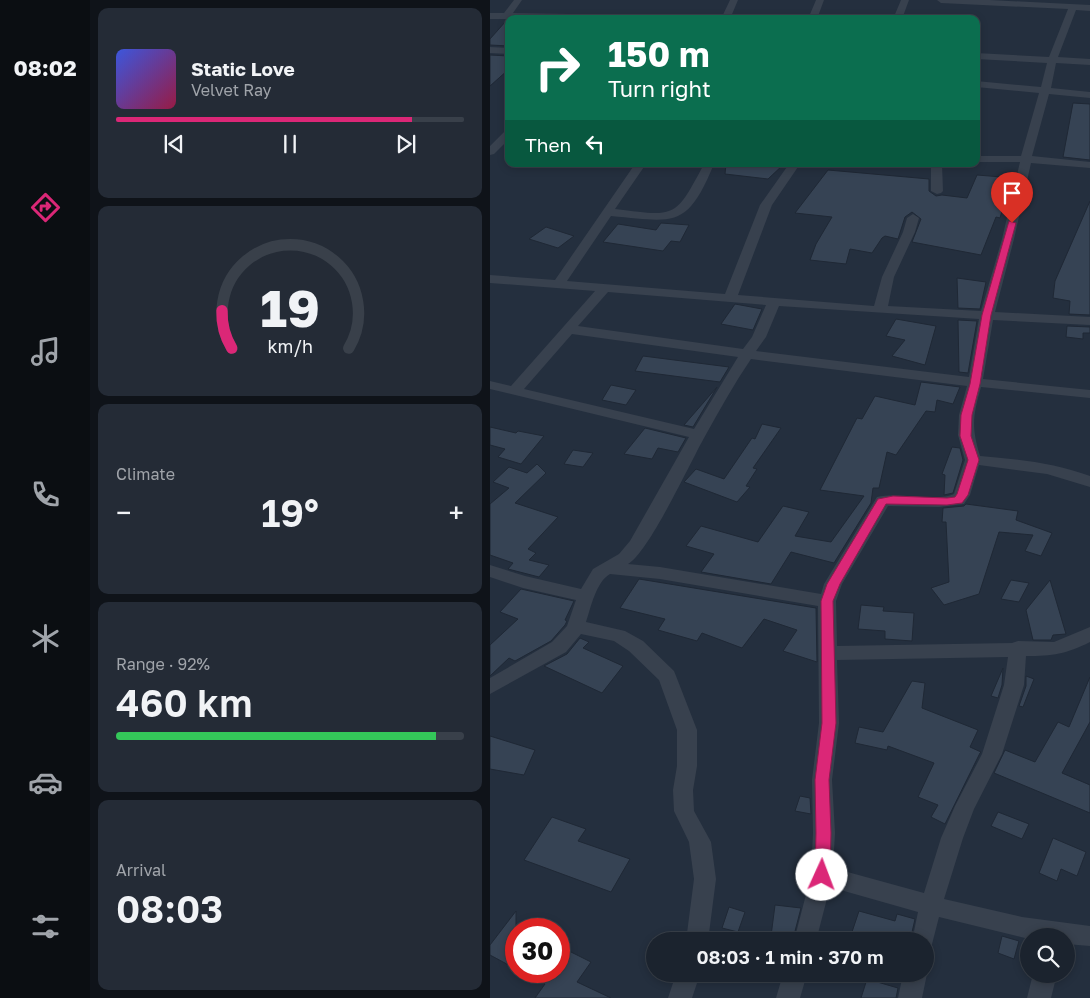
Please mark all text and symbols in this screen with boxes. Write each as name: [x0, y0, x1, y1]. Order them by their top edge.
text: 150 m: [608, 33, 710, 75]
icon: right: [525, 35, 590, 100]
text: 08:02: [13, 54, 77, 81]
text: Static Love: [191, 57, 295, 80]
text: Turn right: [608, 75, 711, 102]
text: Velvet Ray: [191, 80, 272, 100]
icon: previous: [160, 130, 188, 158]
icon: pause: [276, 130, 304, 158]
icon: next: [392, 130, 420, 158]
icon: left: [581, 130, 609, 158]
text: Then: [525, 133, 571, 156]
pin: [991, 172, 1033, 223]
icon: arrive: [998, 179, 1026, 207]
icon: directions: [28, 190, 63, 225]
text: 19: [260, 276, 320, 338]
icon: music: [28, 334, 63, 369]
text: km/h: [267, 335, 313, 357]
text: Climate: [116, 464, 175, 484]
icon: phone: [28, 477, 63, 512]
text: 19°: [261, 490, 319, 535]
text: −: [116, 496, 131, 529]
text: +: [449, 496, 464, 529]
icon: climate: [28, 621, 63, 656]
text: Range · 92%: [116, 654, 210, 674]
text: 460 km: [116, 680, 252, 725]
icon: car: [28, 765, 63, 800]
position arrow: [795, 848, 847, 900]
text: Arrival: [116, 860, 166, 880]
text: 08:03: [116, 886, 223, 931]
icon: filters: [28, 909, 63, 944]
speed limit sign: 30: [505, 918, 570, 983]
map controls: [1020, 928, 1075, 983]
button: search: [1020, 928, 1075, 983]
text: 08:03 · 1 min · 370 m: [696, 945, 884, 968]

